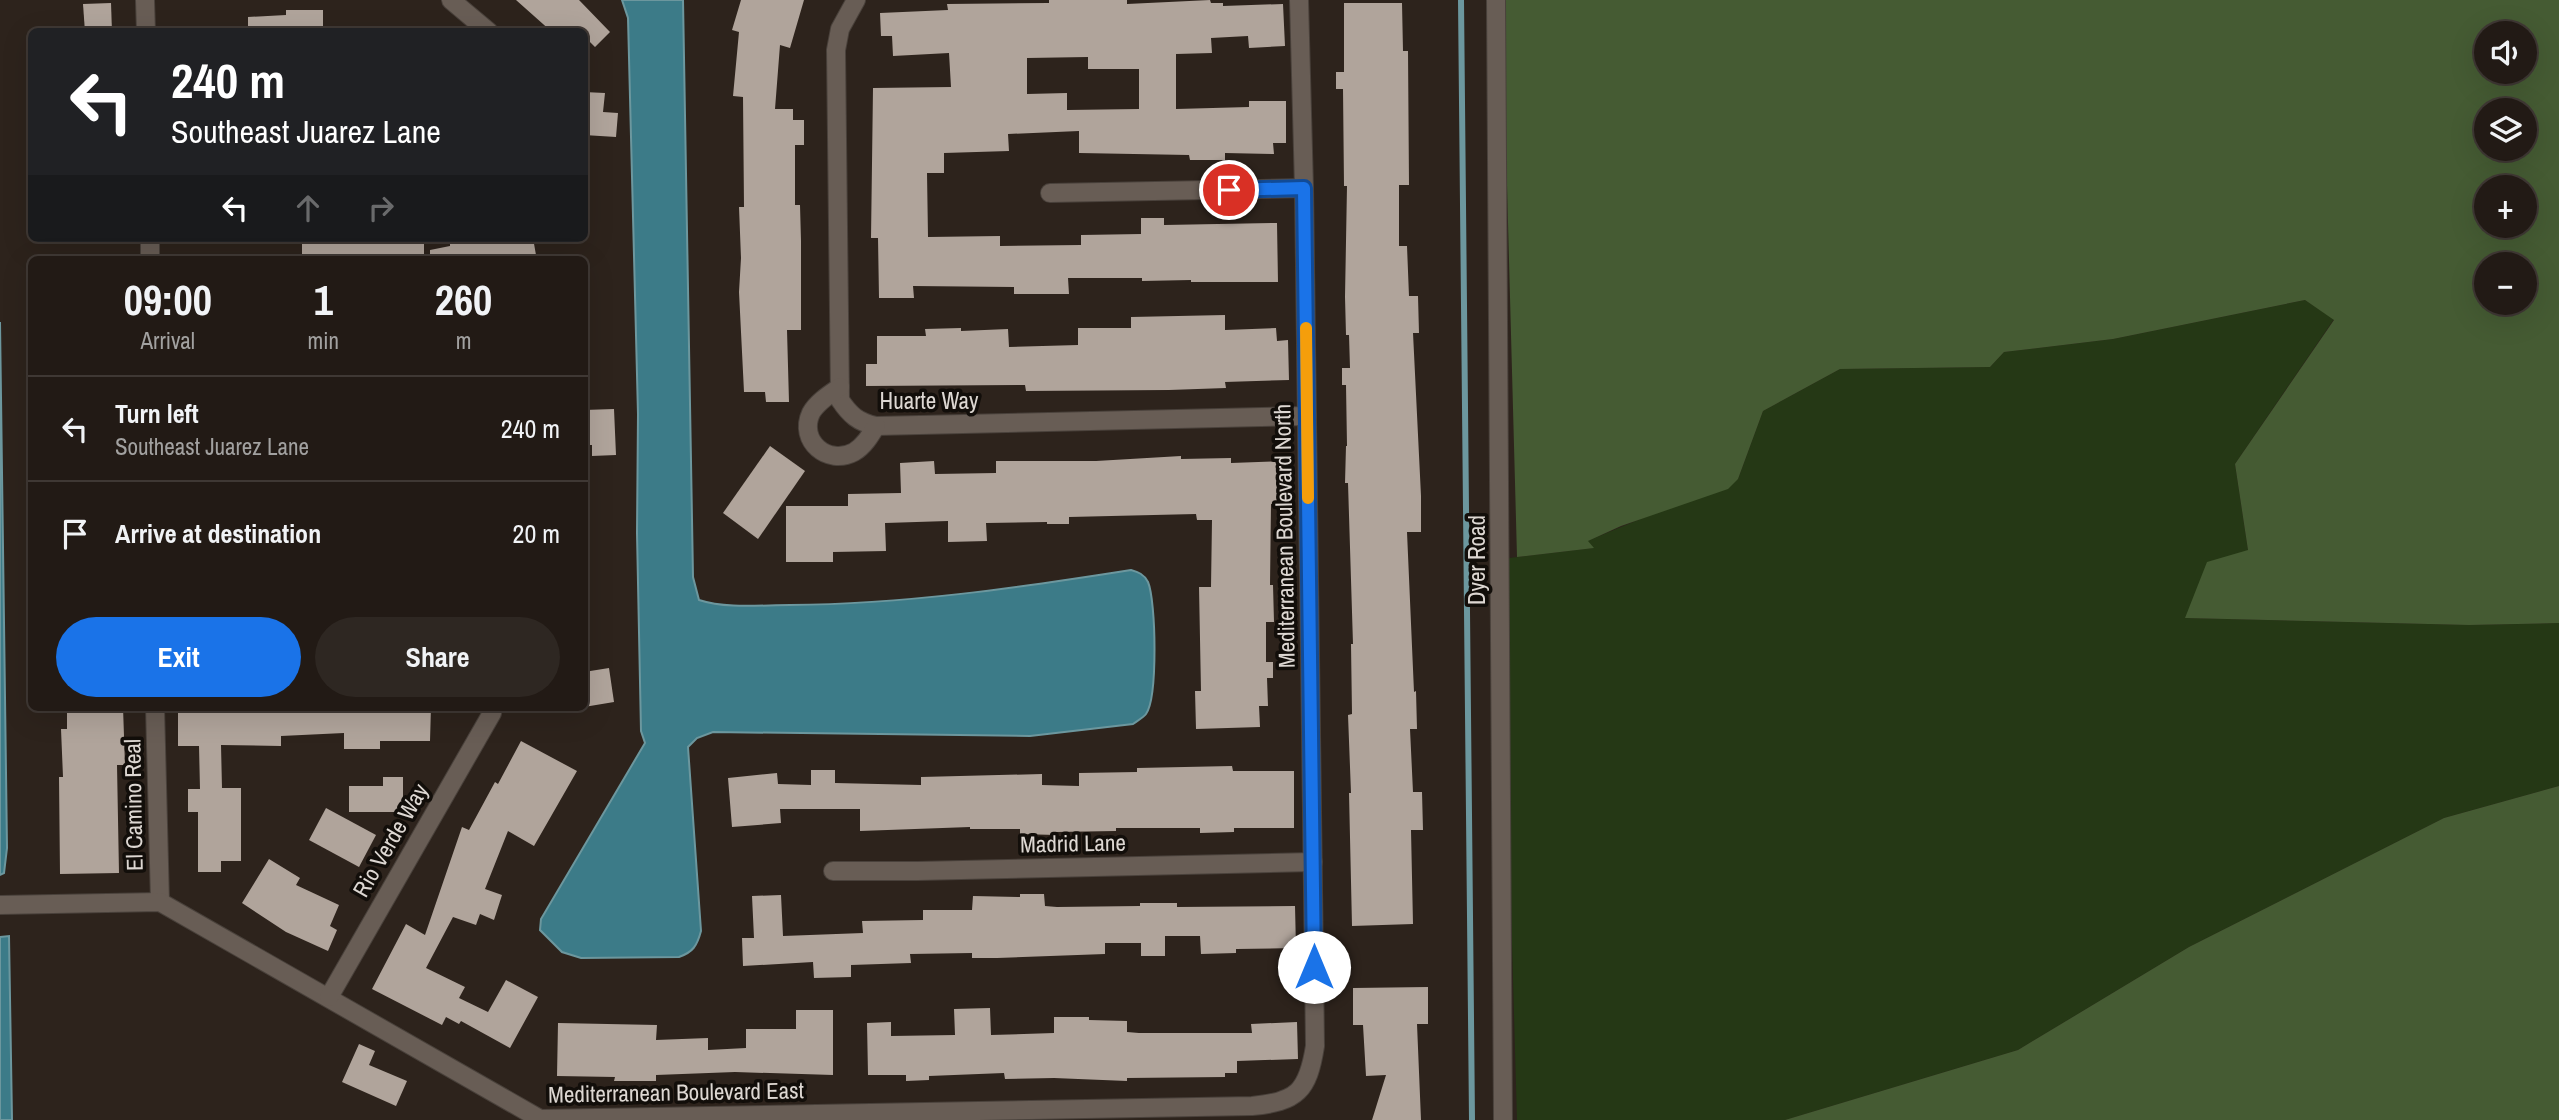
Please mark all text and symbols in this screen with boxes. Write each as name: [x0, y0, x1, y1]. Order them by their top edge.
map controls: [2474, 21, 2537, 315]
button: sound: [2474, 21, 2537, 84]
text: 240 m: [171, 47, 285, 113]
icon: left: [56, 56, 147, 147]
button: layers: [2474, 98, 2537, 161]
text: Southeast Juarez Lane: [171, 110, 441, 153]
pin: [1199, 160, 1259, 220]
icon: arrive: [1210, 171, 1248, 209]
button: +: [2474, 175, 2537, 238]
icon: left: [216, 189, 254, 227]
icon: ahead: [289, 189, 327, 227]
icon: right: [362, 189, 400, 227]
button: −: [2474, 252, 2537, 315]
text: 09:00: [124, 272, 212, 328]
text: 1: [314, 272, 333, 328]
text: 260: [435, 272, 492, 328]
text: Arrival: [141, 325, 195, 356]
text: min: [308, 325, 339, 356]
text: m: [456, 325, 471, 356]
street label: Huarte Way: [880, 385, 979, 416]
text: Turn left: [115, 396, 199, 431]
street label: Mediterranean Boulevard North: [1266, 404, 1302, 668]
icon: left: [56, 410, 94, 448]
text: 240 m: [501, 411, 560, 446]
text: Southeast Juarez Lane: [115, 431, 309, 462]
icon: arrive: [56, 515, 94, 553]
street label: Dyer Road: [1461, 515, 1492, 605]
text: Arrive at destination: [115, 516, 321, 551]
text: 20 m: [513, 516, 560, 551]
button: Exit: [56, 617, 301, 697]
button: Share: [315, 617, 560, 697]
street label: El Camino Real: [116, 739, 150, 871]
street label: Rio Verde Way: [345, 777, 435, 902]
street label: Madrid Lane: [1020, 827, 1126, 859]
position arrow: [1277, 930, 1351, 1004]
street label: Mediterranean Boulevard East: [548, 1074, 804, 1110]

